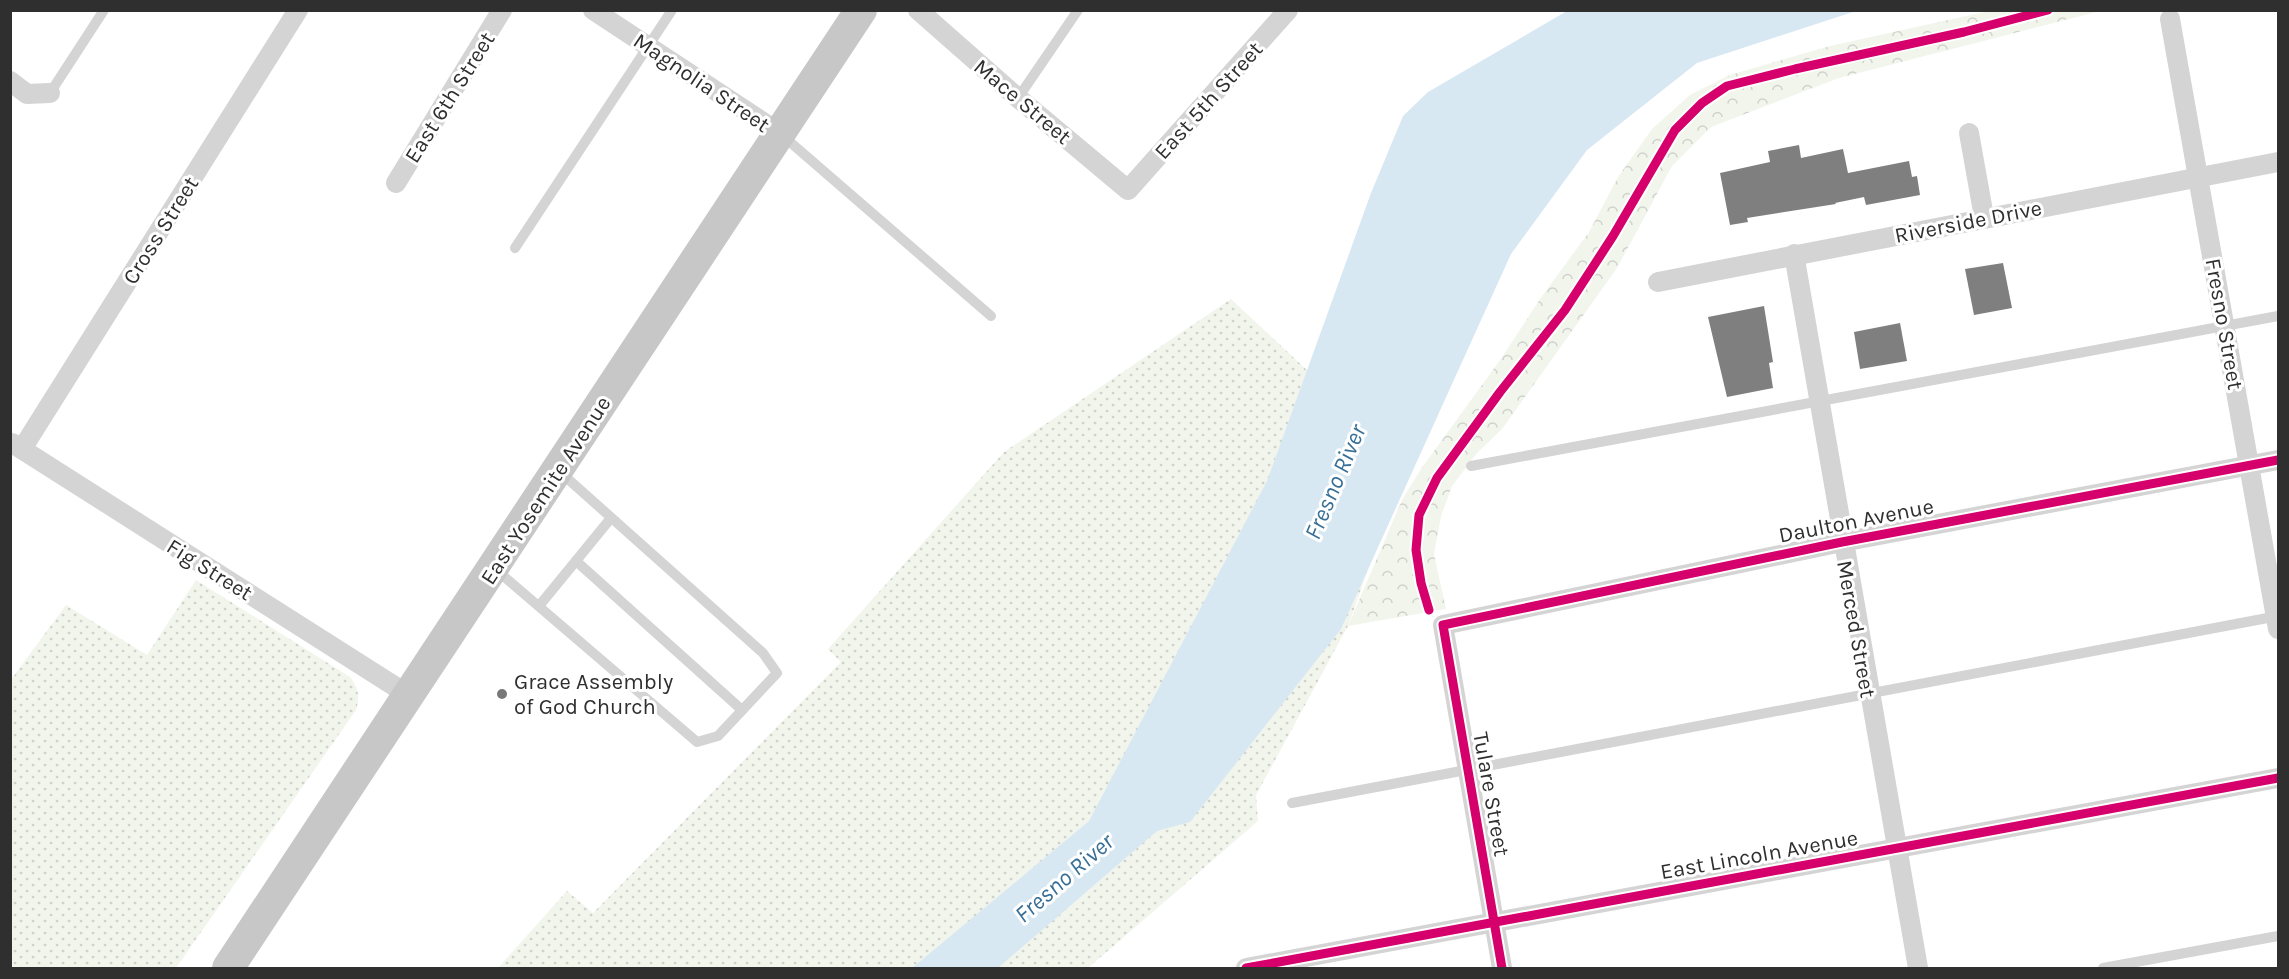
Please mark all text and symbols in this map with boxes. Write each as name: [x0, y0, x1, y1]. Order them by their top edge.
street label: East 6th Street: [399, 27, 500, 168]
street label: Magnolia Street: [628, 28, 775, 138]
street label: East 5th Street: [1149, 37, 1268, 165]
street label: Mace Street: [968, 54, 1076, 150]
street label: Cross Street: [117, 172, 204, 289]
street label: Riverside Drive: [1892, 195, 2044, 249]
street label: Fresno Street: [2200, 256, 2248, 392]
street label: East Yosemite Avenue: [475, 391, 616, 590]
water label: Fresno River: [1298, 420, 1372, 544]
street label: Daulton Avenue: [1776, 493, 1936, 549]
street label: Fig Street: [162, 533, 257, 606]
street label: Merced Street: [1831, 558, 1881, 700]
place label: Grace Assembly of God Church: [514, 669, 673, 720]
marker: Grace Assembly of God Church: [495, 687, 509, 701]
street label: Tulare Street: [1467, 730, 1515, 858]
street label: East Lincoln Avenue: [1658, 825, 1860, 885]
water label: Fresno River: [1009, 827, 1120, 929]

